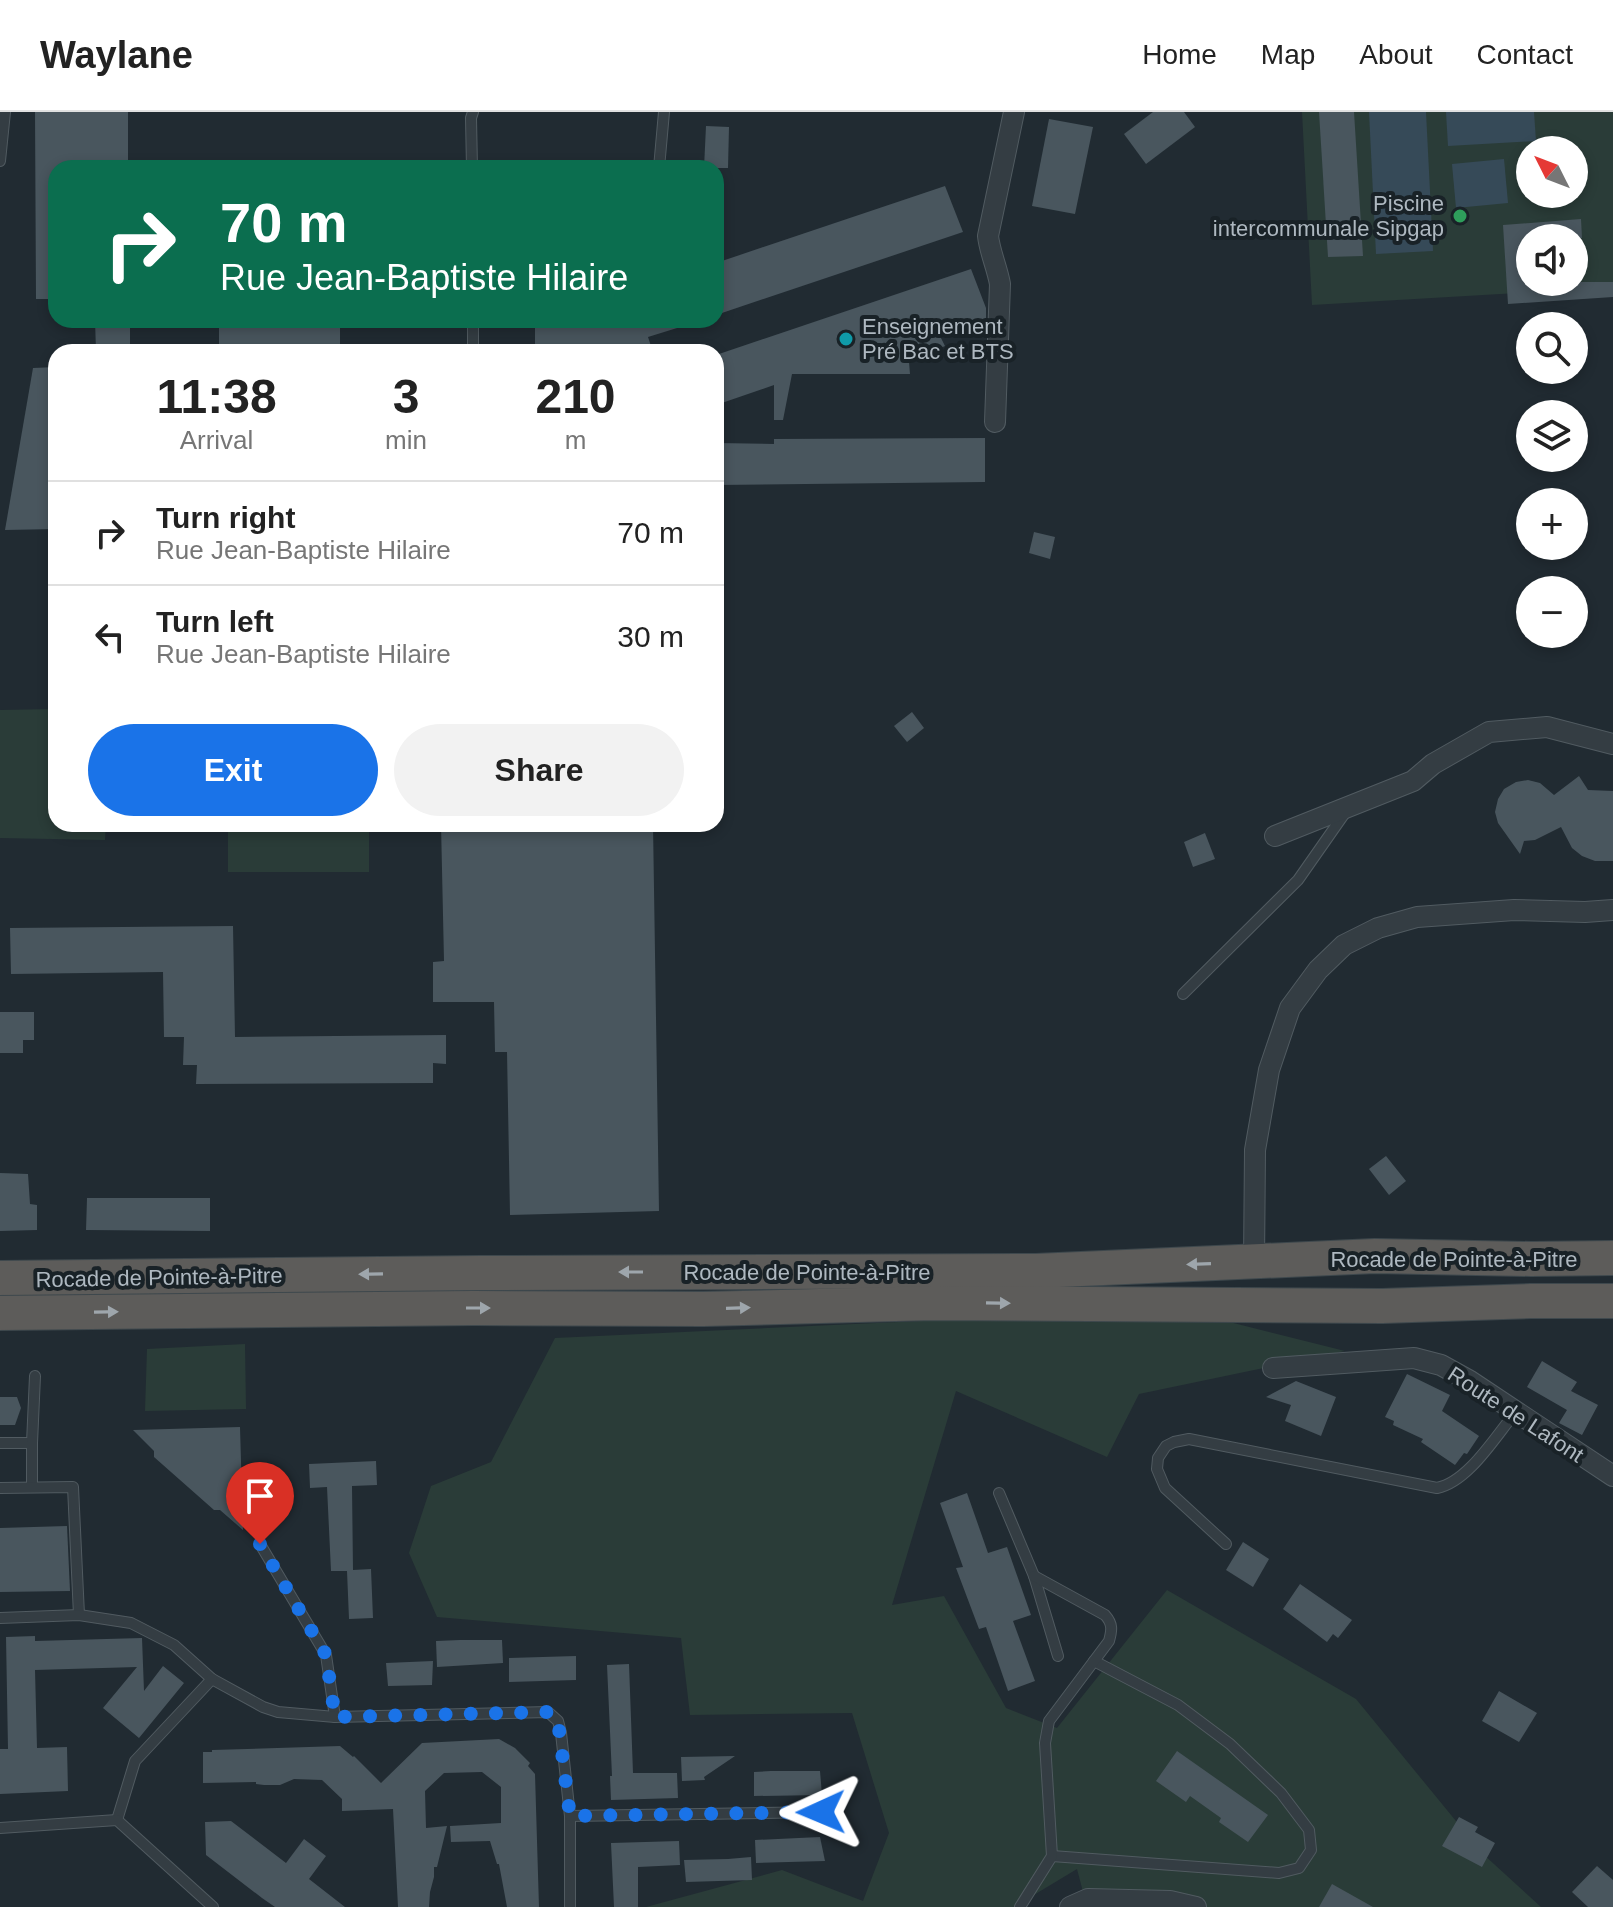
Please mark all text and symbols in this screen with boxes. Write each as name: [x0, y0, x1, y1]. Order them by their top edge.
text: Waylane: [40, 34, 193, 76]
text: Home: [1142, 39, 1217, 70]
text: Map: [1261, 39, 1315, 70]
text: About: [1359, 39, 1433, 70]
text: Contact: [1477, 39, 1573, 70]
north arrow: [1516, 136, 1588, 208]
map controls: [1516, 136, 1588, 648]
text: 70 m: [220, 191, 348, 254]
place label: Piscine intercommunale Sipgap: [1213, 191, 1444, 241]
icon: right: [88, 192, 192, 296]
marker: Piscine intercommunale Sipgap: [1451, 207, 1469, 225]
button: sound: [1516, 224, 1588, 296]
text: Rue Jean-Baptiste Hilaire: [220, 257, 628, 298]
button: search: [1516, 312, 1588, 384]
place label: Enseignement Pré Bac et BTS: [862, 314, 1014, 364]
marker: Enseignement Pré Bac et BTS: [837, 330, 855, 348]
text: 11:38: [156, 370, 277, 423]
text: 3: [393, 370, 419, 423]
text: 210: [535, 370, 616, 423]
button: layers: [1516, 400, 1588, 472]
text: Arrival: [180, 425, 253, 455]
text: min: [385, 425, 427, 455]
text: m: [565, 425, 586, 455]
button: +: [1516, 488, 1588, 560]
text: Turn right: [156, 501, 295, 534]
icon: right: [88, 511, 132, 555]
text: 70 m: [617, 516, 684, 549]
text: Rue Jean-Baptiste Hilaire: [156, 535, 451, 565]
button: −: [1516, 576, 1588, 648]
text: Turn left: [156, 605, 274, 638]
icon: left: [88, 615, 132, 659]
text: 30 m: [617, 620, 684, 653]
text: Rue Jean-Baptiste Hilaire: [156, 639, 451, 669]
button: Exit: [88, 724, 378, 816]
button: Share: [394, 724, 684, 816]
street label: Rocade de Pointe-à-Pitre: [1330, 1247, 1578, 1272]
one-way arrow: [1186, 1258, 1211, 1271]
street label: Rocade de Pointe-à-Pitre: [683, 1260, 931, 1285]
street label: Rocade de Pointe-à-Pitre: [35, 1263, 283, 1292]
one-way arrow: [618, 1266, 643, 1278]
one-way arrow: [358, 1268, 383, 1280]
one-way arrow: [986, 1297, 1011, 1310]
one-way arrow: [466, 1302, 491, 1314]
one-way arrow: [726, 1302, 751, 1314]
one-way arrow: [94, 1306, 119, 1318]
street label: Route de Lafont: [1443, 1361, 1588, 1468]
pin: [226, 1462, 294, 1544]
icon: arrive: [238, 1474, 282, 1518]
position arrow: [779, 1770, 863, 1854]

